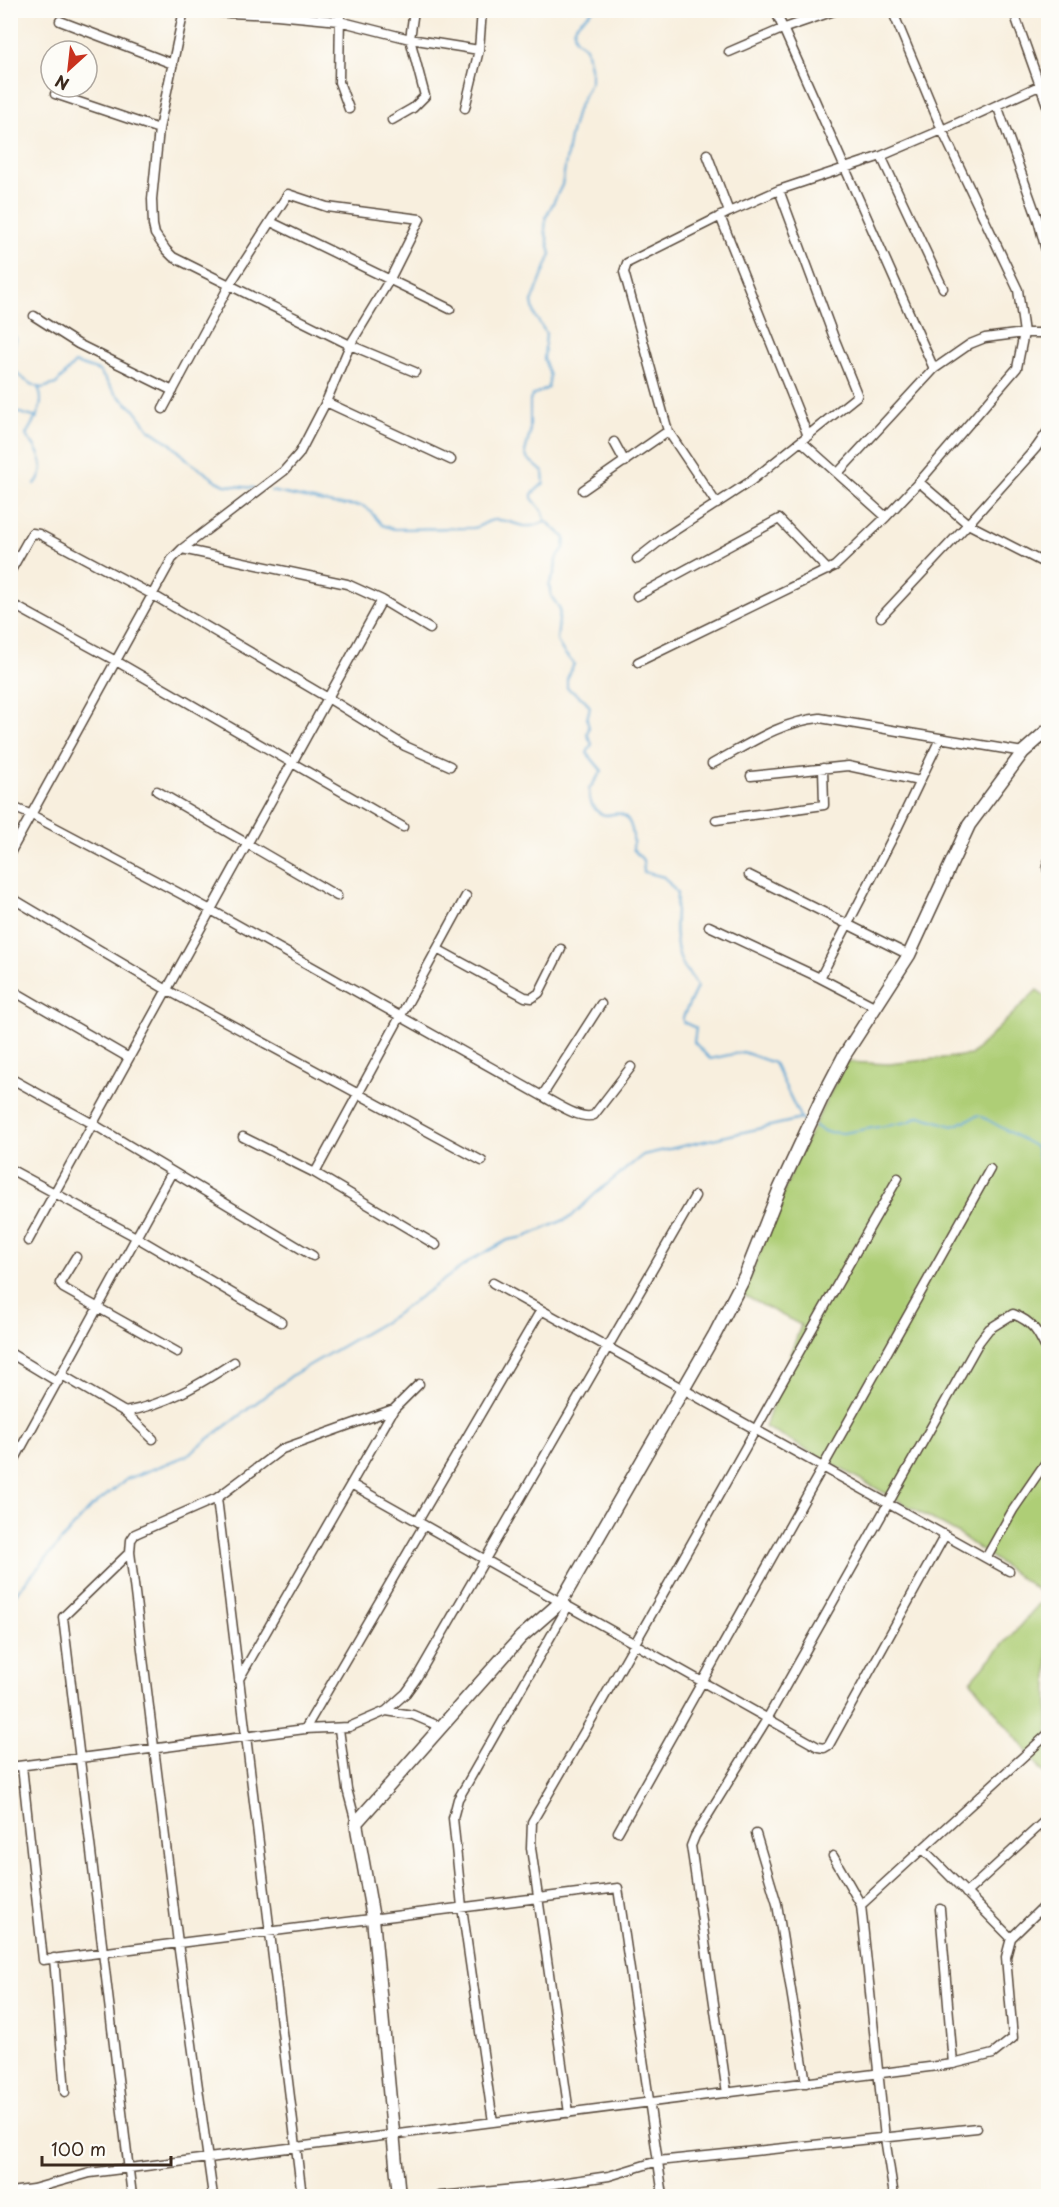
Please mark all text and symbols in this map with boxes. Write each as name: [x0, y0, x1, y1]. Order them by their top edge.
north arrow: [39, 39, 99, 99]
text: N: [51, 70, 73, 97]
scale bar: [42, 2129, 171, 2167]
text: 100 m: [51, 2135, 106, 2162]

